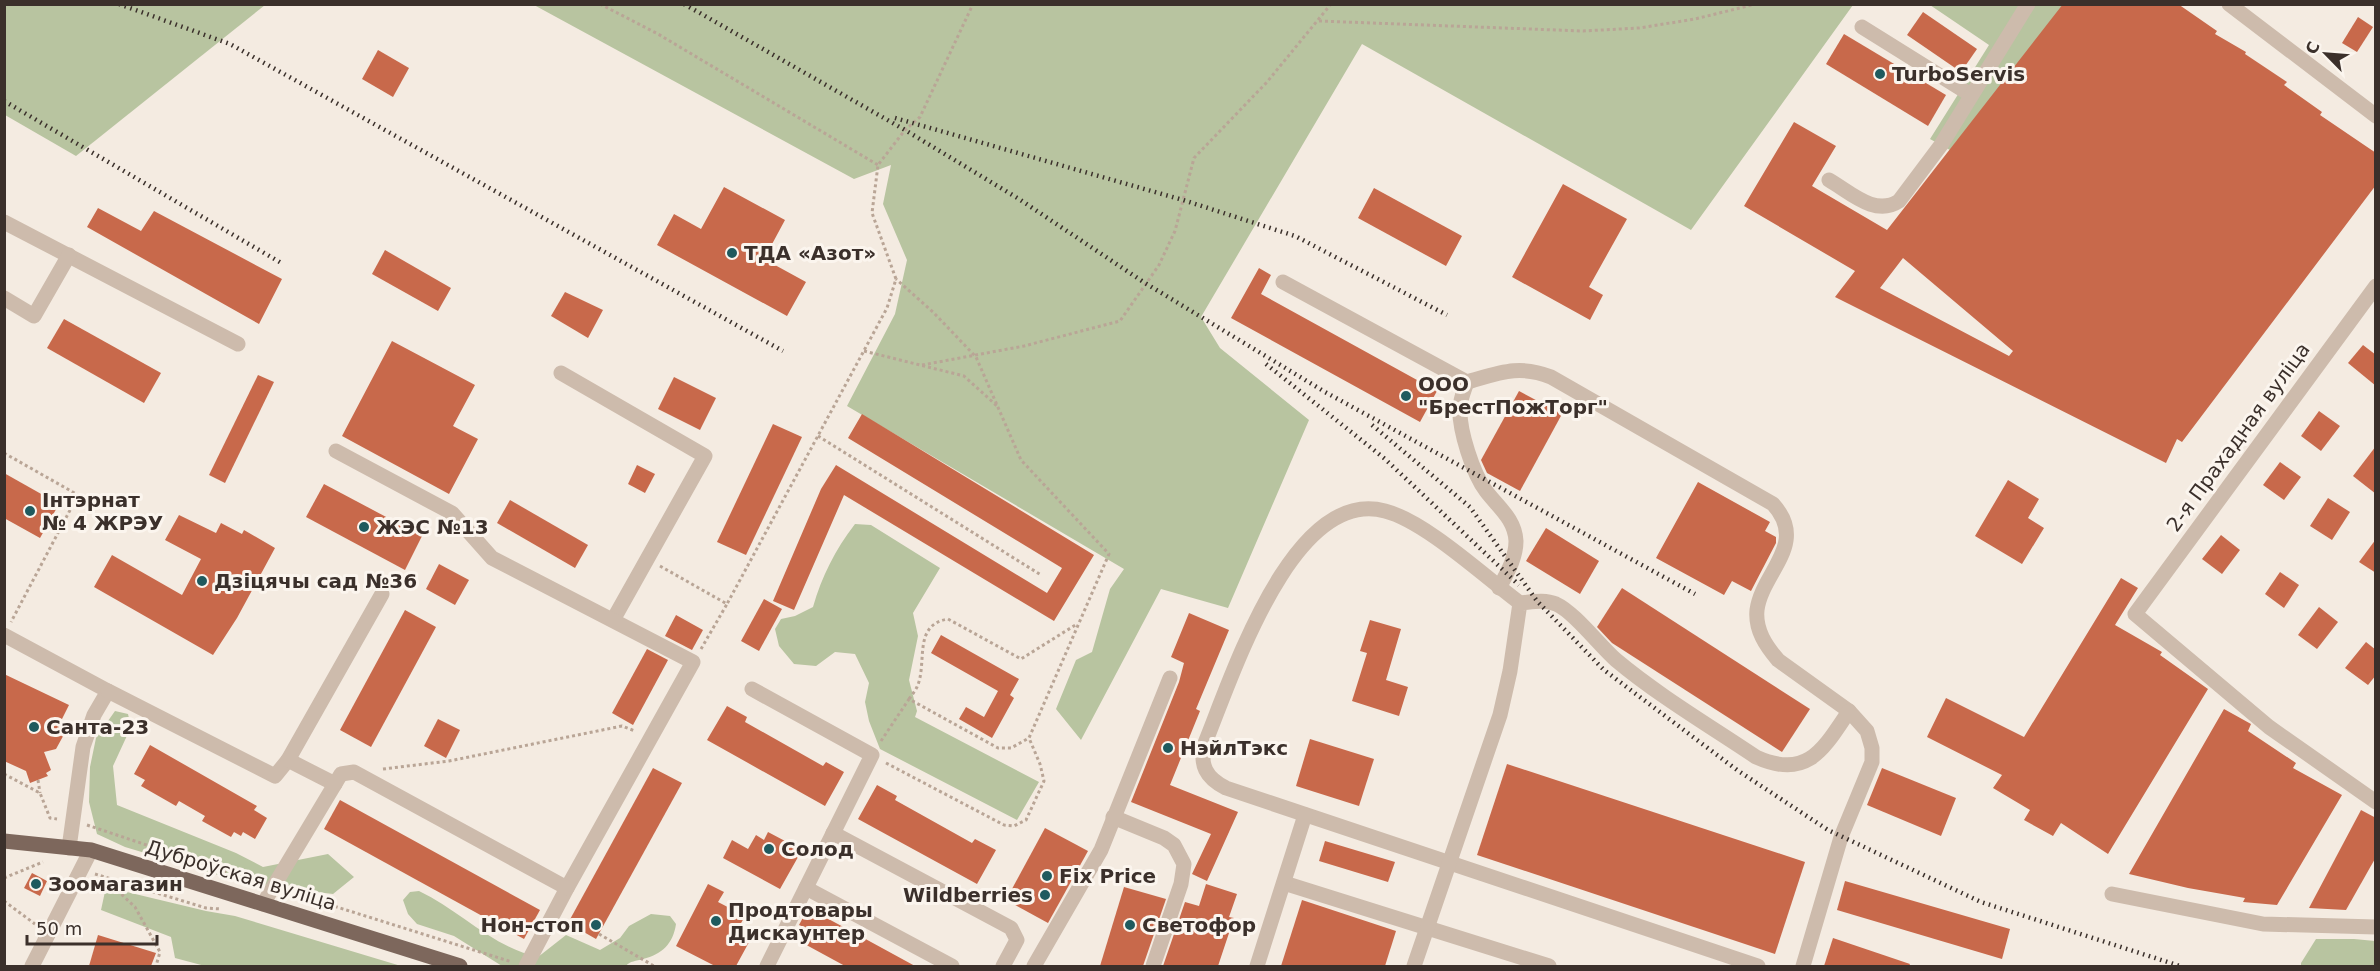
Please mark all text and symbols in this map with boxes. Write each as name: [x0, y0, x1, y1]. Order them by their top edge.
north arrow: [2296, 24, 2356, 84]
text: С: [2302, 39, 2324, 57]
place label: TurboServis: [1892, 62, 2025, 86]
marker: TurboServis: [1873, 67, 1887, 81]
place label: ТДА «Азот»: [744, 241, 876, 265]
marker: ТДА «Азот»: [725, 246, 739, 260]
street label: 2-я Прахадная вуліца: [2161, 338, 2315, 536]
place label: ООО "БрестПожТорг": [1418, 372, 1608, 419]
marker: ООО "БрестПожТорг": [1399, 389, 1413, 403]
place label: Інтэрнат № 4 ЖРЭУ: [42, 488, 163, 535]
marker: Інтэрнат № 4 ЖРЭУ: [23, 504, 37, 518]
place label: ЖЭС №13: [376, 515, 489, 539]
marker: ЖЭС №13: [357, 520, 371, 534]
place label: Дзіцячы сад №36: [214, 569, 417, 593]
marker: Дзіцячы сад №36: [195, 574, 209, 588]
place label: Санта-23: [46, 715, 149, 739]
marker: Санта-23: [27, 720, 41, 734]
place label: НэйлТэкс: [1180, 736, 1288, 760]
marker: НэйлТэкс: [1161, 741, 1175, 755]
street label: Дуброўская вуліца: [143, 835, 339, 915]
place label: Солод: [781, 837, 854, 861]
marker: Солод: [762, 842, 776, 856]
place label: Fix Price: [1059, 864, 1156, 888]
marker: Fix Price: [1040, 869, 1054, 883]
place label: Зоомагазин: [48, 872, 183, 896]
marker: Зоомагазин: [29, 877, 43, 891]
place label: Wildberries: [903, 883, 1033, 907]
marker: Wildberries: [1038, 888, 1052, 902]
place label: Продтовары Дискаунтер: [728, 898, 873, 945]
scale bar: [27, 908, 158, 946]
place label: Нон-стоп: [480, 913, 584, 937]
place label: Светофор: [1142, 913, 1256, 937]
marker: Продтовары Дискаунтер: [709, 914, 723, 928]
text: 50 m: [36, 918, 82, 939]
marker: Нон-стоп: [589, 918, 603, 932]
marker: Светофор: [1123, 918, 1137, 932]

